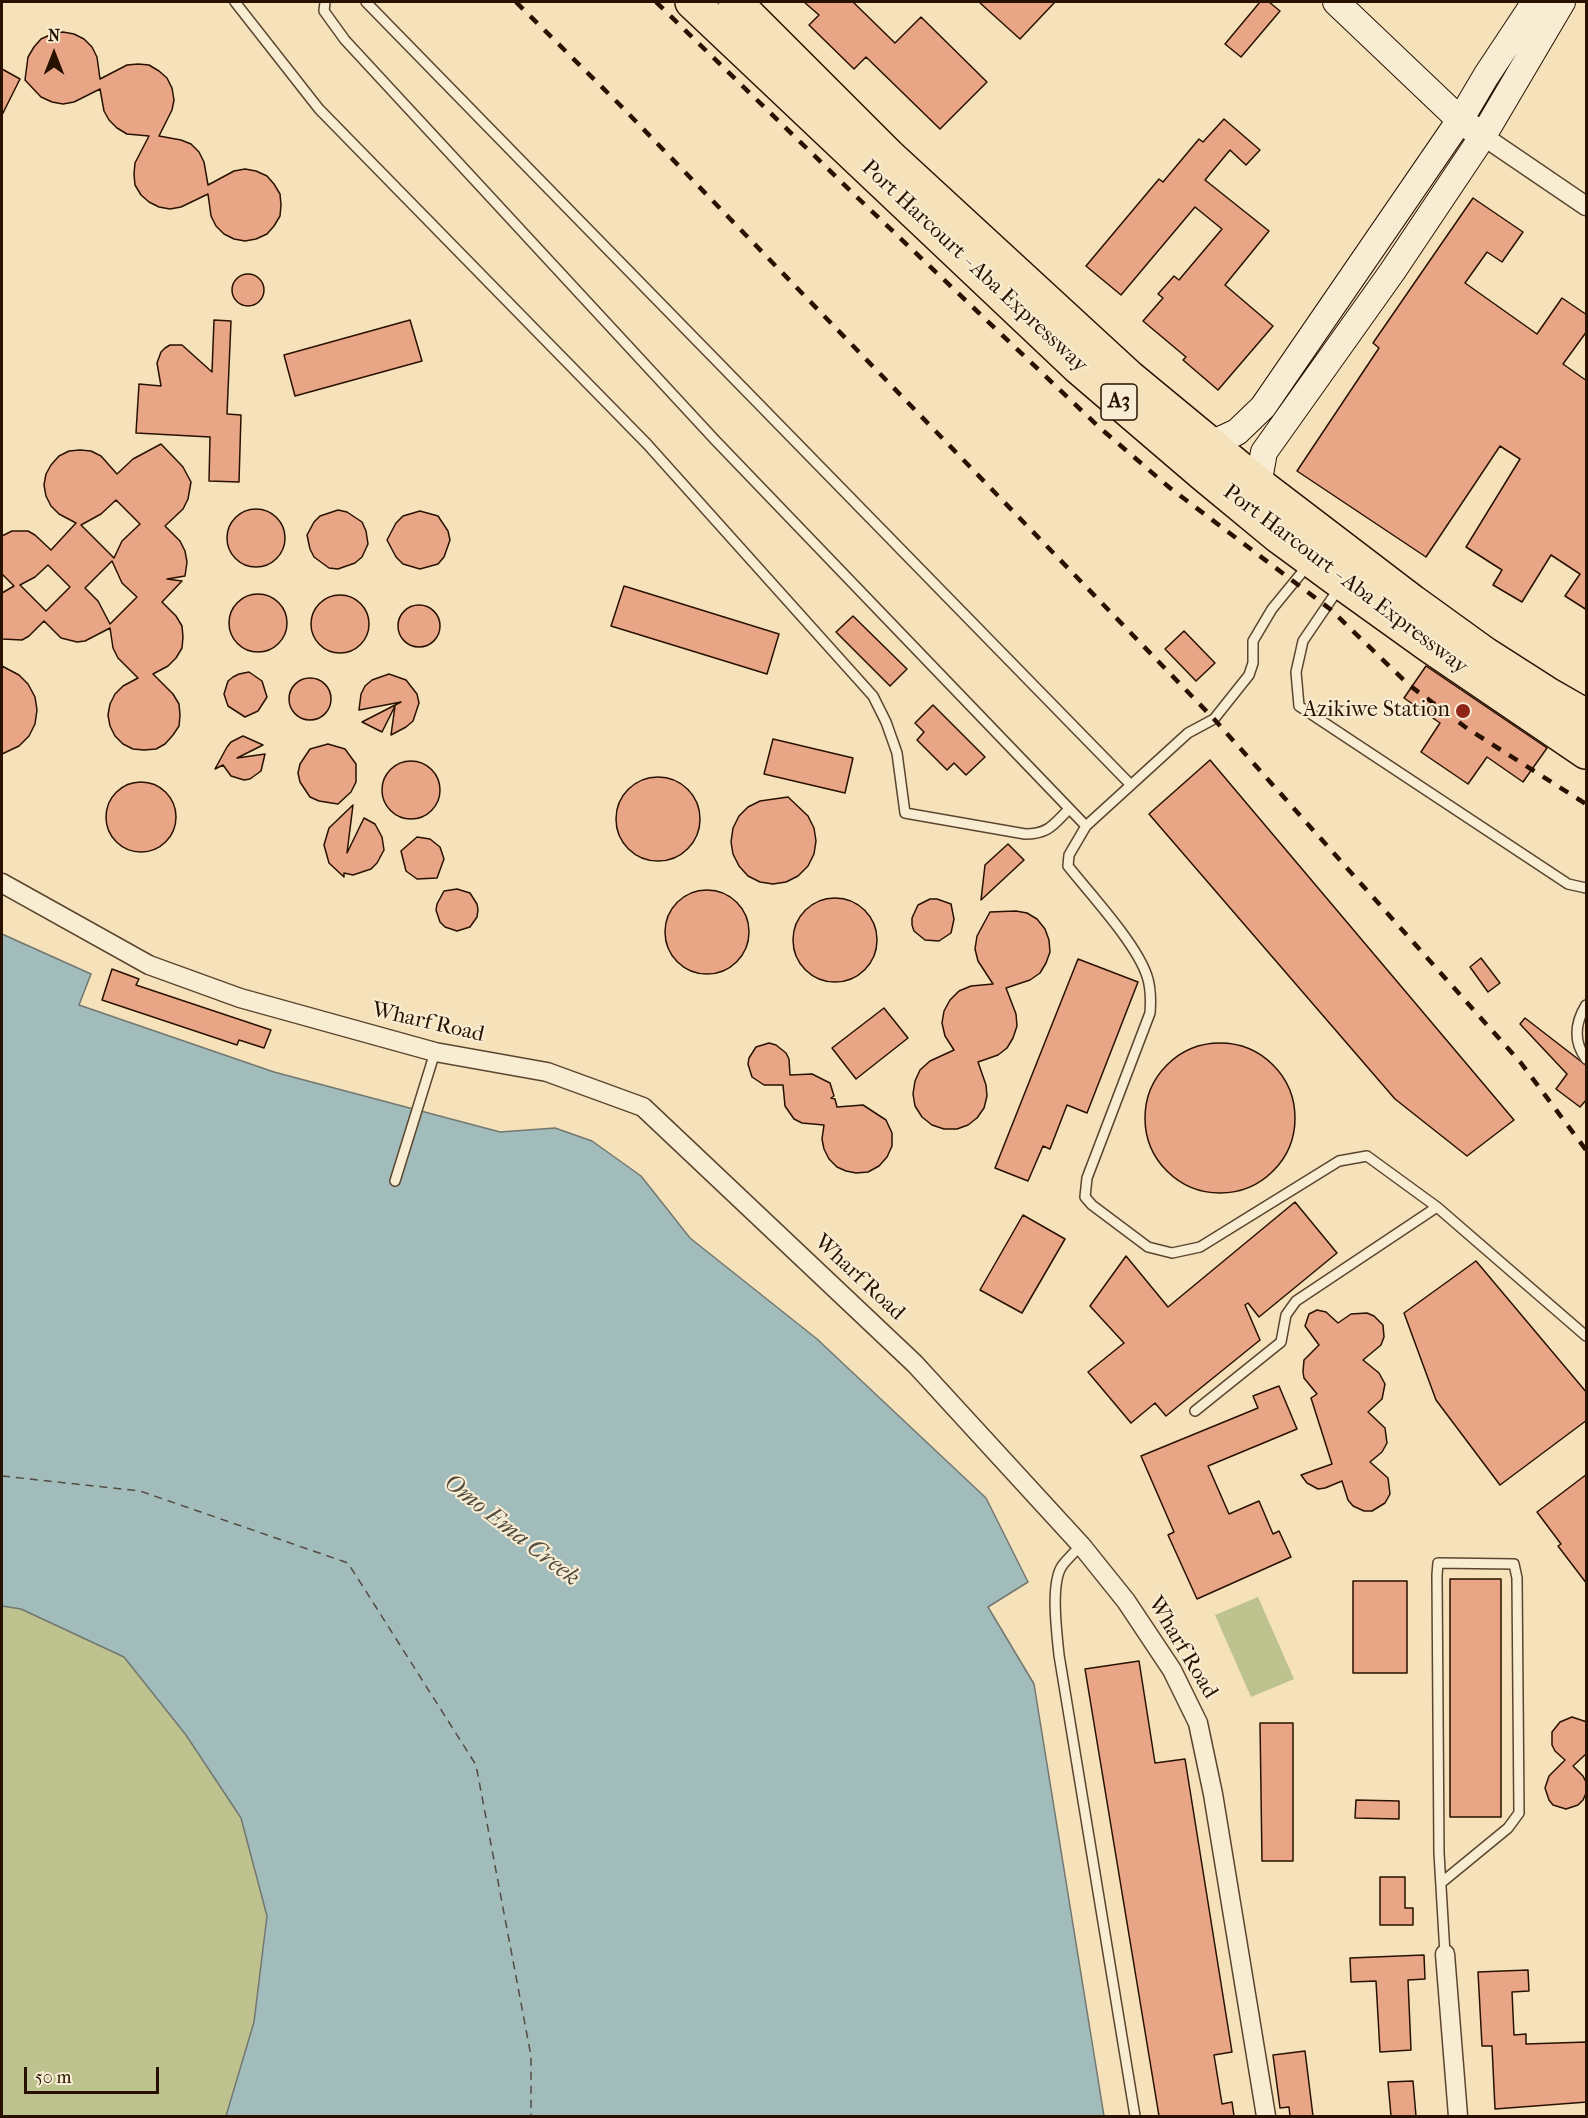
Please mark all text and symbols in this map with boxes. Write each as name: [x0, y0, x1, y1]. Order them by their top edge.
north arrow: [24, 24, 84, 84]
text: N: [48, 26, 60, 45]
street label: Port Harcourt - Aba Expressway: [855, 155, 1093, 379]
road number: A3: [1101, 384, 1137, 420]
street label: Port Harcourt - Aba Expressway: [1217, 479, 1473, 681]
place label: Azikiwe Station: [1303, 698, 1450, 724]
marker: Azikiwe Station: [1454, 702, 1472, 720]
street label: Wharf Road: [369, 997, 487, 1049]
street label: Wharf Road: [808, 1229, 910, 1327]
water label: Omo Ema Creek: [437, 1469, 585, 1593]
street label: Wharf Road: [1141, 1592, 1223, 1704]
scale bar: [27, 2055, 162, 2093]
text: 50 m: [35, 2067, 71, 2088]

